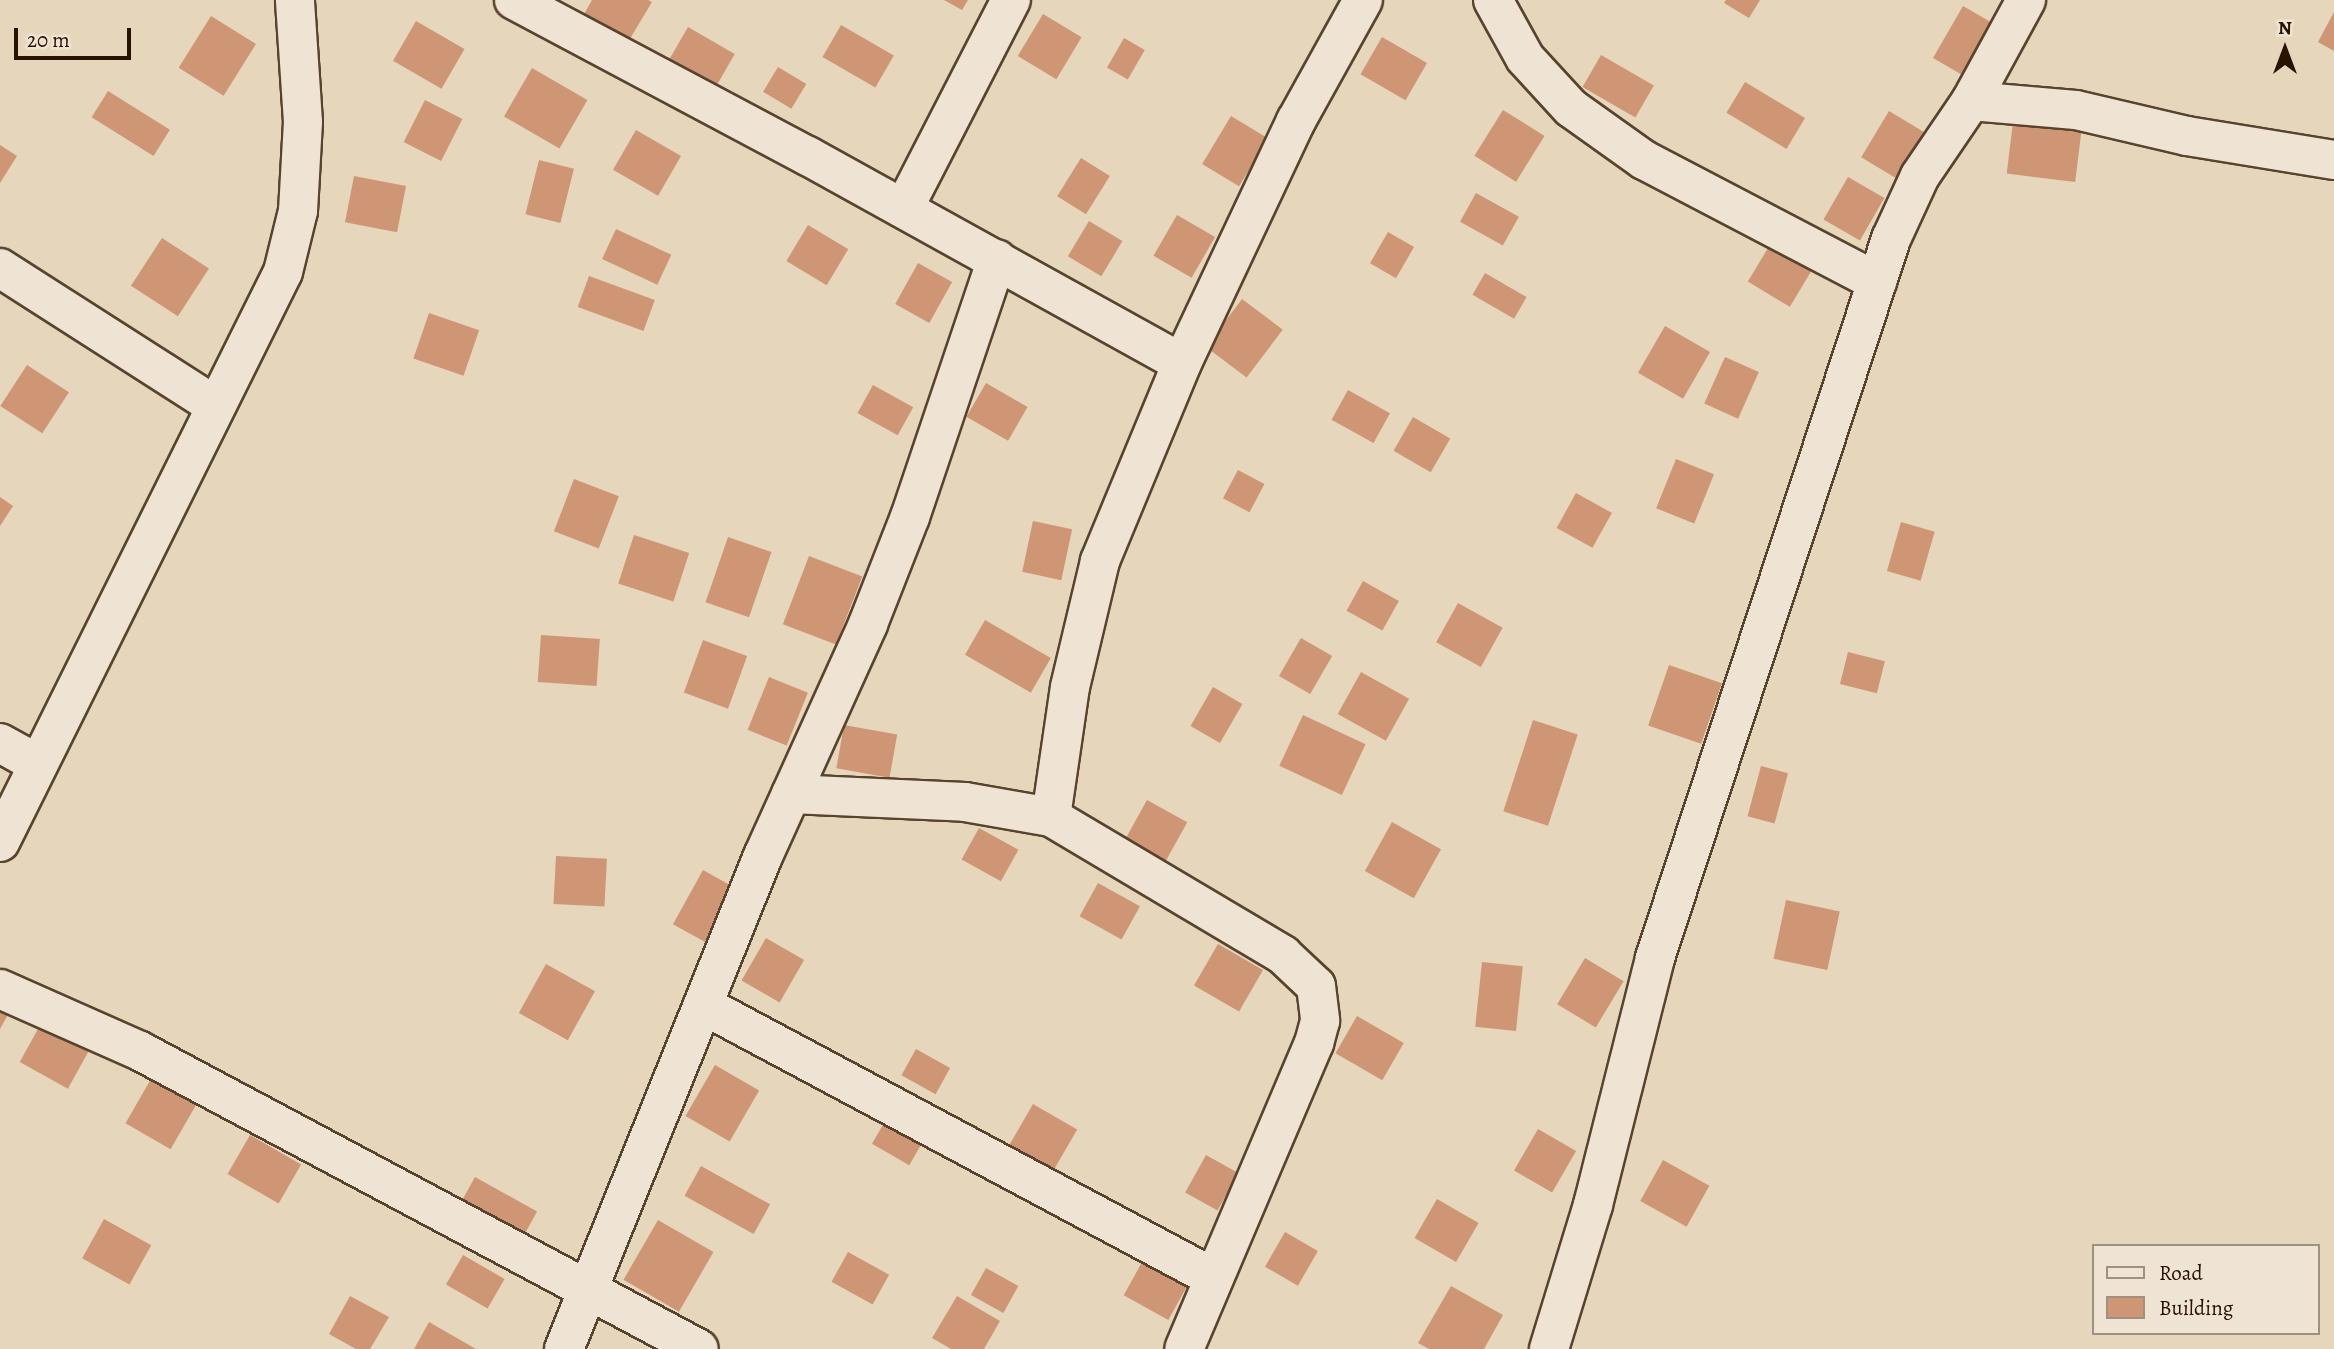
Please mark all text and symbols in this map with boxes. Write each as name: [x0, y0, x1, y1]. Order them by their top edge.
scale bar: [18, 14, 135, 58]
north arrow: [2250, 14, 2320, 84]
text: N: [2278, 15, 2292, 41]
text: 20 m: [27, 26, 70, 54]
legend: [2092, 1244, 2320, 1335]
text: Road: [2159, 1259, 2203, 1287]
text: Building: [2159, 1294, 2233, 1322]

